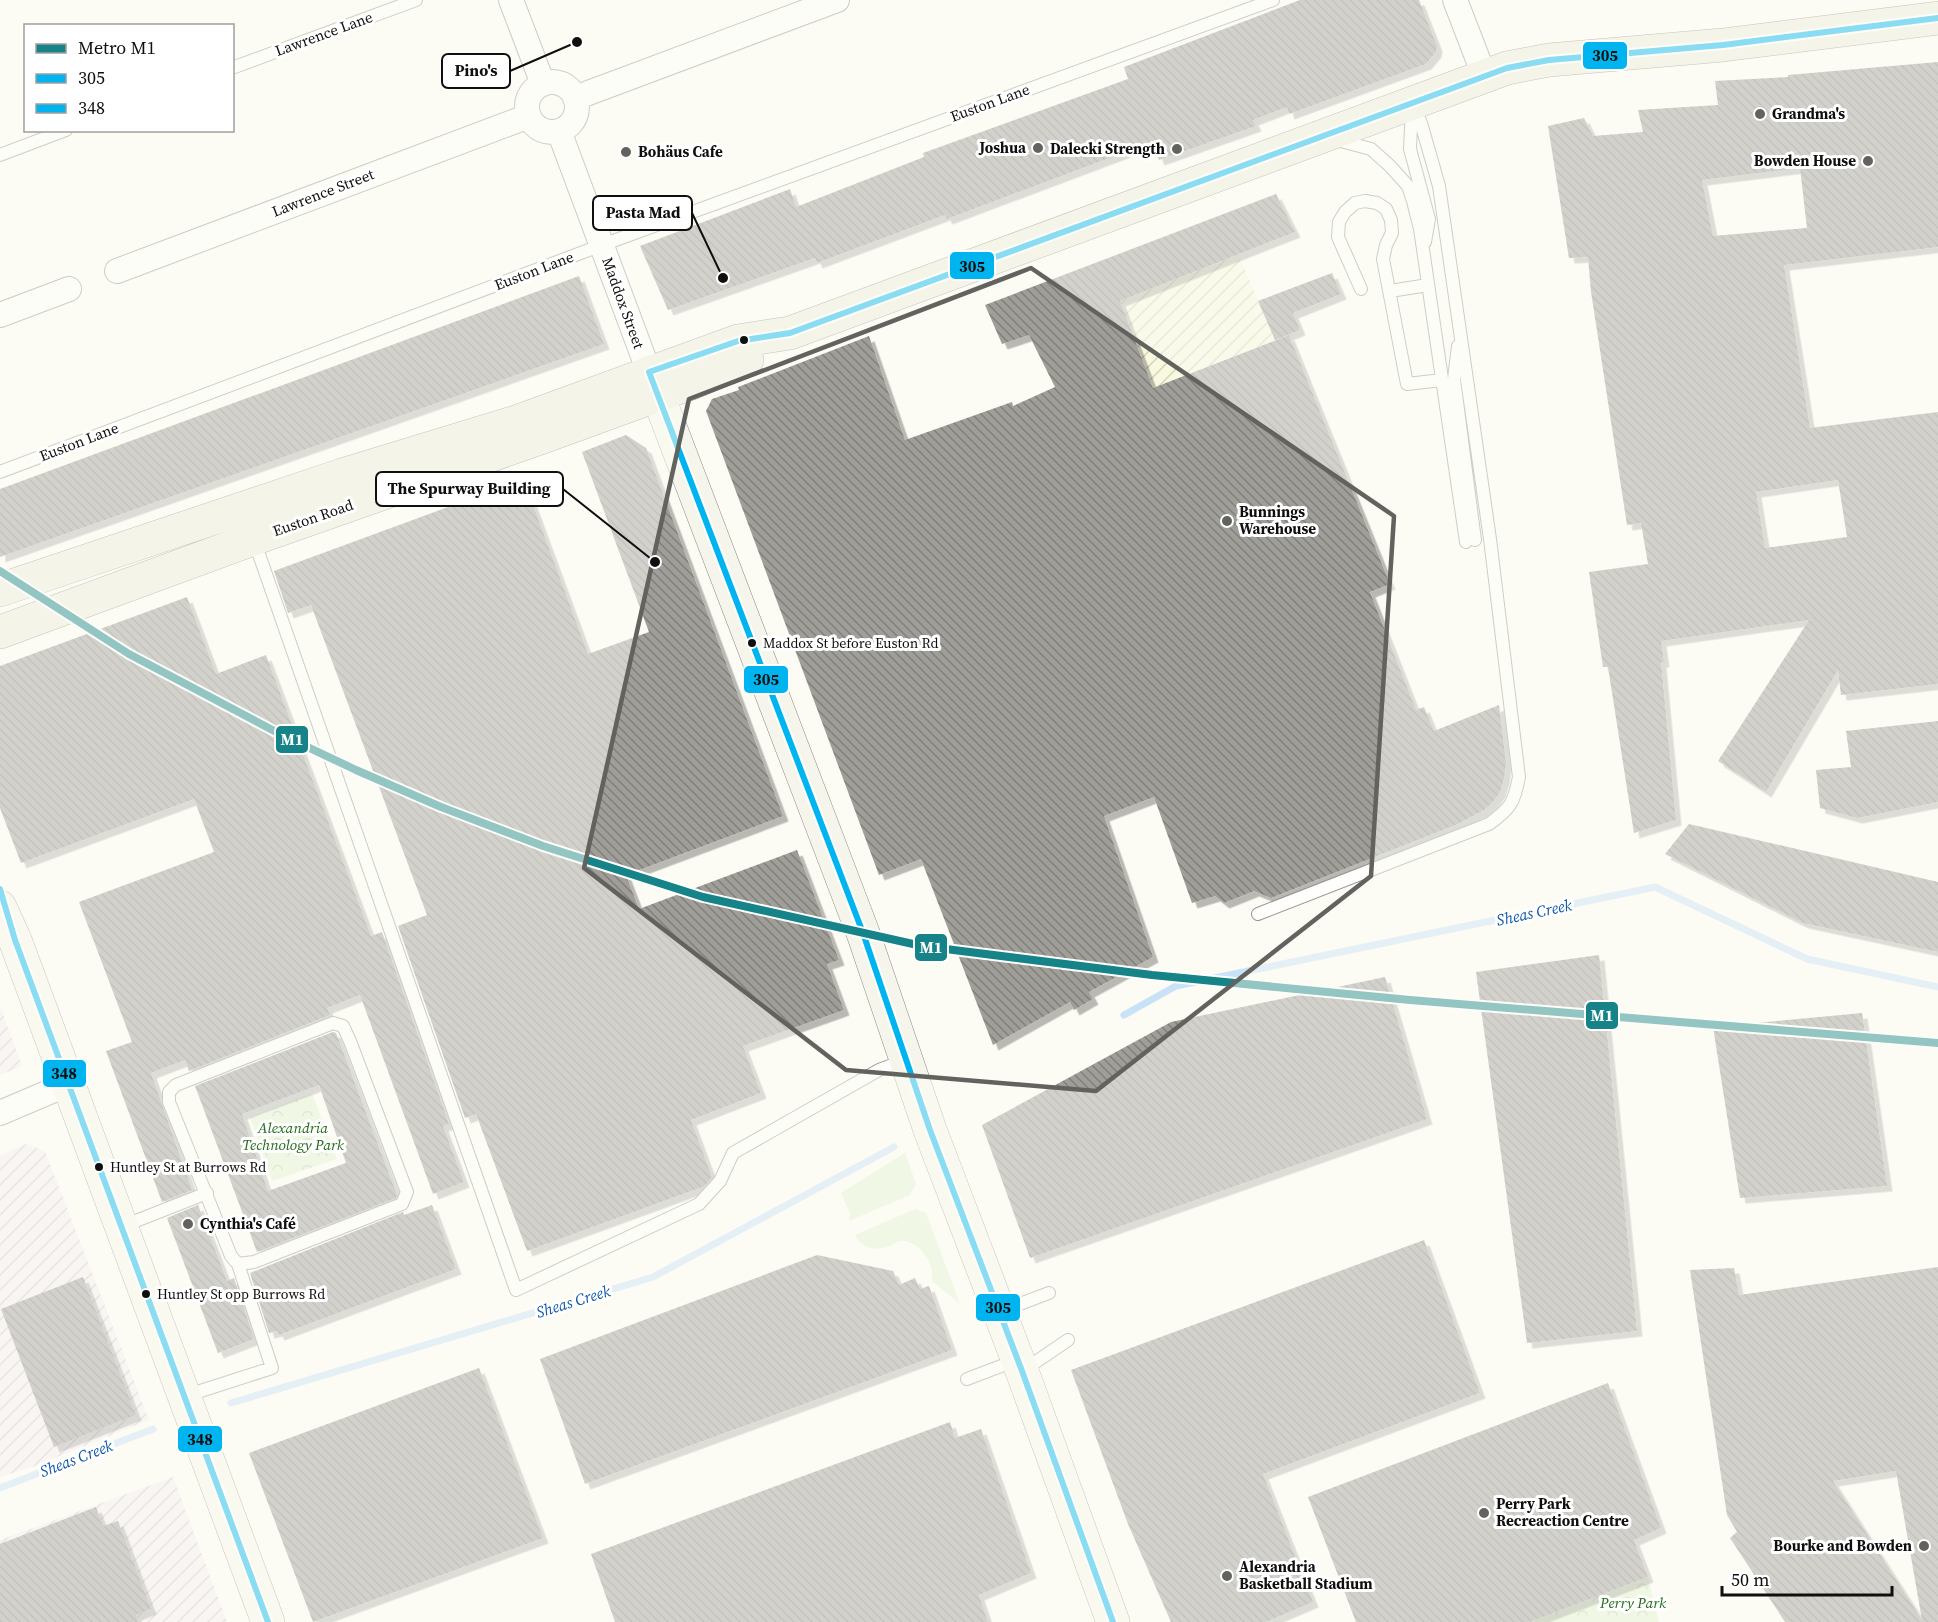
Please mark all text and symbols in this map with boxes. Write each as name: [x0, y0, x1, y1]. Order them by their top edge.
street label: Lawrence Lane: [272, 6, 376, 61]
legend: [24, 24, 234, 132]
text: Metro M1: [78, 35, 156, 60]
line badge: 305: [1582, 41, 1628, 70]
text: 305: [1592, 44, 1618, 66]
callout: Pino's: [442, 54, 510, 88]
text: Pino's: [454, 59, 498, 81]
text: 305: [78, 65, 105, 90]
street label: Euston Lane: [947, 78, 1033, 127]
text: 348: [78, 95, 105, 120]
place label: Grandma's: [1772, 103, 1845, 124]
marker: Grandma's: [1753, 107, 1767, 121]
place label: Joshua: [978, 137, 1027, 158]
place label: Dalecki Strength: [1050, 138, 1165, 159]
place label: Bohäus Cafe: [638, 141, 723, 162]
marker: Joshua: [1031, 141, 1045, 155]
marker: Dalecki Strength: [1170, 142, 1184, 156]
marker: Bohäus Cafe: [619, 145, 633, 159]
place label: Bowden House: [1754, 150, 1856, 171]
marker: Bowden House: [1861, 154, 1875, 168]
street label: Lawrence Street: [269, 163, 377, 222]
callout: Pasta Mad: [593, 196, 692, 230]
text: Pasta Mad: [605, 201, 681, 223]
street label: Euston Lane: [491, 246, 577, 295]
line badge: 305: [949, 251, 995, 280]
street label: Maddox Street: [597, 254, 650, 352]
text: 305: [959, 255, 985, 277]
unlabelled marker: [738, 334, 750, 346]
street label: Euston Lane: [36, 417, 122, 466]
callout: The Spurway Building: [376, 472, 563, 506]
text: The Spurway Building: [387, 477, 551, 499]
street label: Euston Road: [270, 494, 356, 541]
place label: Bunnings Warehouse: [1239, 501, 1316, 539]
marker: Bunnings Warehouse: [1220, 514, 1234, 528]
place label: Maddox St before Euston Rd: [763, 633, 938, 653]
marker: Maddox St before Euston Rd: [746, 637, 758, 649]
line badge: 305: [743, 665, 789, 694]
text: 305: [753, 668, 779, 690]
line badge: M1: [275, 725, 309, 754]
text: M1: [280, 728, 304, 750]
water label: Sheas Creek: [1494, 893, 1574, 931]
line badge: M1: [914, 933, 948, 962]
text: M1: [919, 936, 943, 958]
line badge: M1: [1585, 1001, 1619, 1030]
text: M1: [1590, 1004, 1614, 1026]
line badge: 348: [42, 1059, 87, 1088]
text: 348: [51, 1062, 77, 1084]
park label: Alexandria Technology Park: [242, 1117, 345, 1155]
place label: Huntley St at Burrows Rd: [110, 1157, 266, 1177]
marker: Huntley St at Burrows Rd: [93, 1161, 105, 1173]
place label: Cynthia's Café: [200, 1213, 296, 1234]
marker: Cynthia's Café: [181, 1217, 195, 1231]
water label: Sheas Creek: [533, 1279, 613, 1323]
place label: Huntley St opp Burrows Rd: [157, 1284, 325, 1304]
marker: Huntley St opp Burrows Rd: [140, 1288, 152, 1300]
line badge: 305: [975, 1293, 1021, 1322]
text: 305: [985, 1296, 1011, 1318]
line badge: 348: [177, 1425, 223, 1453]
text: 348: [187, 1428, 213, 1450]
water label: Sheas Creek: [36, 1434, 116, 1482]
place label: Perry Park Recreaction Centre: [1496, 1493, 1629, 1531]
marker: Perry Park Recreaction Centre: [1477, 1506, 1491, 1520]
place label: Bourke and Bowden: [1773, 1535, 1912, 1556]
marker: Bourke and Bowden: [1917, 1539, 1931, 1553]
place label: Alexandria Basketball Stadium: [1239, 1556, 1373, 1594]
scale bar: [1722, 1559, 1892, 1597]
text: 50 m: [1731, 1567, 1769, 1592]
marker: Alexandria Basketball Stadium: [1220, 1569, 1234, 1583]
park label: Perry Park: [1599, 1592, 1667, 1613]

